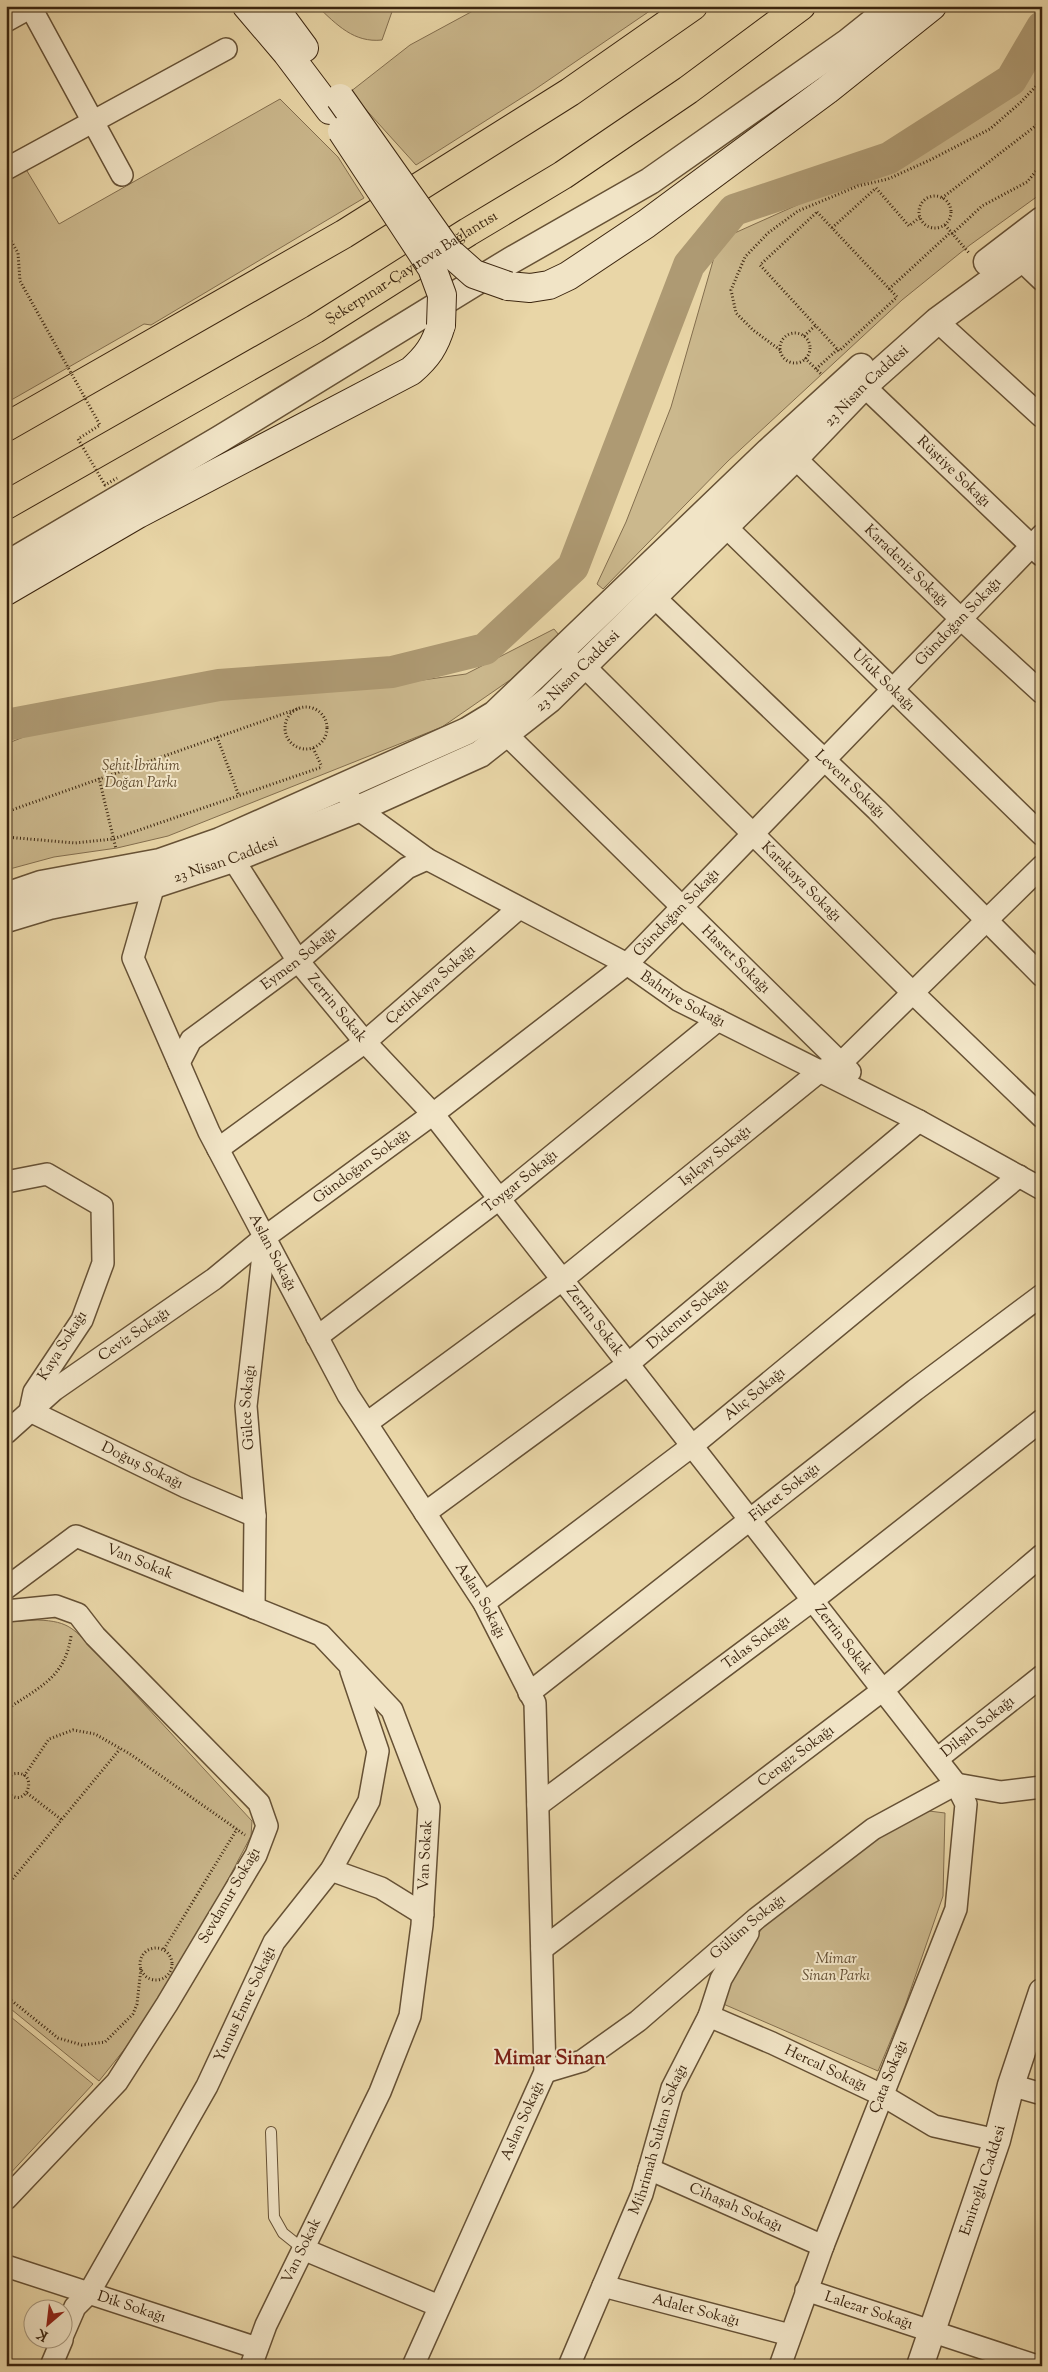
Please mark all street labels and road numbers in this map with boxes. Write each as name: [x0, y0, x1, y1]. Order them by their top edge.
street label: Şekerpınar-Çayırova Bağlantısı: [322, 206, 502, 330]
street label: 23 Nisan Caddesi: [820, 340, 913, 431]
street label: Rüştiye Sokağı: [912, 431, 995, 512]
street label: Karadeniz Sokağı: [859, 520, 953, 612]
street label: Gündoğan Sokağı: [910, 573, 1006, 671]
street label: 23 Nisan Caddesi: [531, 625, 625, 717]
street label: Ufuk Sokağı: [847, 644, 920, 716]
street label: Levent Sokağı: [810, 745, 890, 823]
street label: 23 Nisan Caddesi: [171, 832, 281, 888]
street label: Karakaya Sokağı: [756, 837, 846, 927]
street label: Gündoğan Sokağı: [629, 864, 724, 962]
street label: Hasret Sokağı: [697, 921, 775, 998]
street label: Eymen Sokağı: [257, 922, 341, 995]
street label: Çetinkaya Sokağı: [381, 940, 480, 1030]
street label: Bahriye Sokağı: [636, 966, 729, 1033]
street label: Zerrin Sokak: [302, 969, 372, 1047]
street label: Işılçay Sokağı: [675, 1120, 756, 1191]
street label: Gündoğan Sokağı: [309, 1123, 415, 1209]
street label: Toygar Sokağı: [479, 1145, 562, 1218]
street label: Aslan Sokağı: [244, 1210, 302, 1295]
street label: Didenur Sokağı: [642, 1273, 734, 1354]
street label: Zerrin Sokak: [561, 1282, 629, 1361]
street label: Ceviz Sokağı: [94, 1302, 174, 1367]
street label: Kaya Sokağı: [33, 1307, 93, 1385]
street label: Alıç Sokağı: [719, 1362, 790, 1426]
street label: Gülce Sokağı: [235, 1364, 261, 1451]
street label: Doğuş Sokağı: [98, 1437, 187, 1495]
street label: Fikret Sokağı: [745, 1458, 824, 1527]
street label: Van Sokak: [103, 1539, 176, 1585]
street label: Aslan Sokağı: [450, 1559, 511, 1642]
street label: Zerrin Sokak: [809, 1600, 877, 1679]
street label: Talas Sokağı: [718, 1610, 794, 1675]
street label: Dilşah Sokağı: [936, 1691, 1019, 1763]
street label: Cengiz Sokağı: [753, 1720, 839, 1792]
street label: Van Sokak: [414, 1819, 438, 1891]
street label: Sevdanur Sokağı: [194, 1844, 266, 1948]
street label: Gülüm Sokağı: [705, 1889, 790, 1965]
street label: Yunus Emre Sokağı: [209, 1943, 281, 2066]
street label: Çata Sokağı: [865, 2037, 913, 2117]
street label: Hercal Sokağı: [781, 2040, 871, 2097]
street label: Mihrimah Sultan Sokağı: [624, 2060, 693, 2218]
street label: Aslan Sokağı: [496, 2078, 550, 2164]
street label: Emiroğlu Caddesi: [955, 2123, 1011, 2238]
street label: Cihaşah Sokağı: [686, 2178, 786, 2237]
street label: Van Sokak: [277, 2215, 327, 2287]
street label: Dik Sokağı: [94, 2286, 169, 2328]
street label: Lalezar Sokağı: [822, 2286, 916, 2335]
street label: Adalet Sokağı: [650, 2289, 742, 2332]

